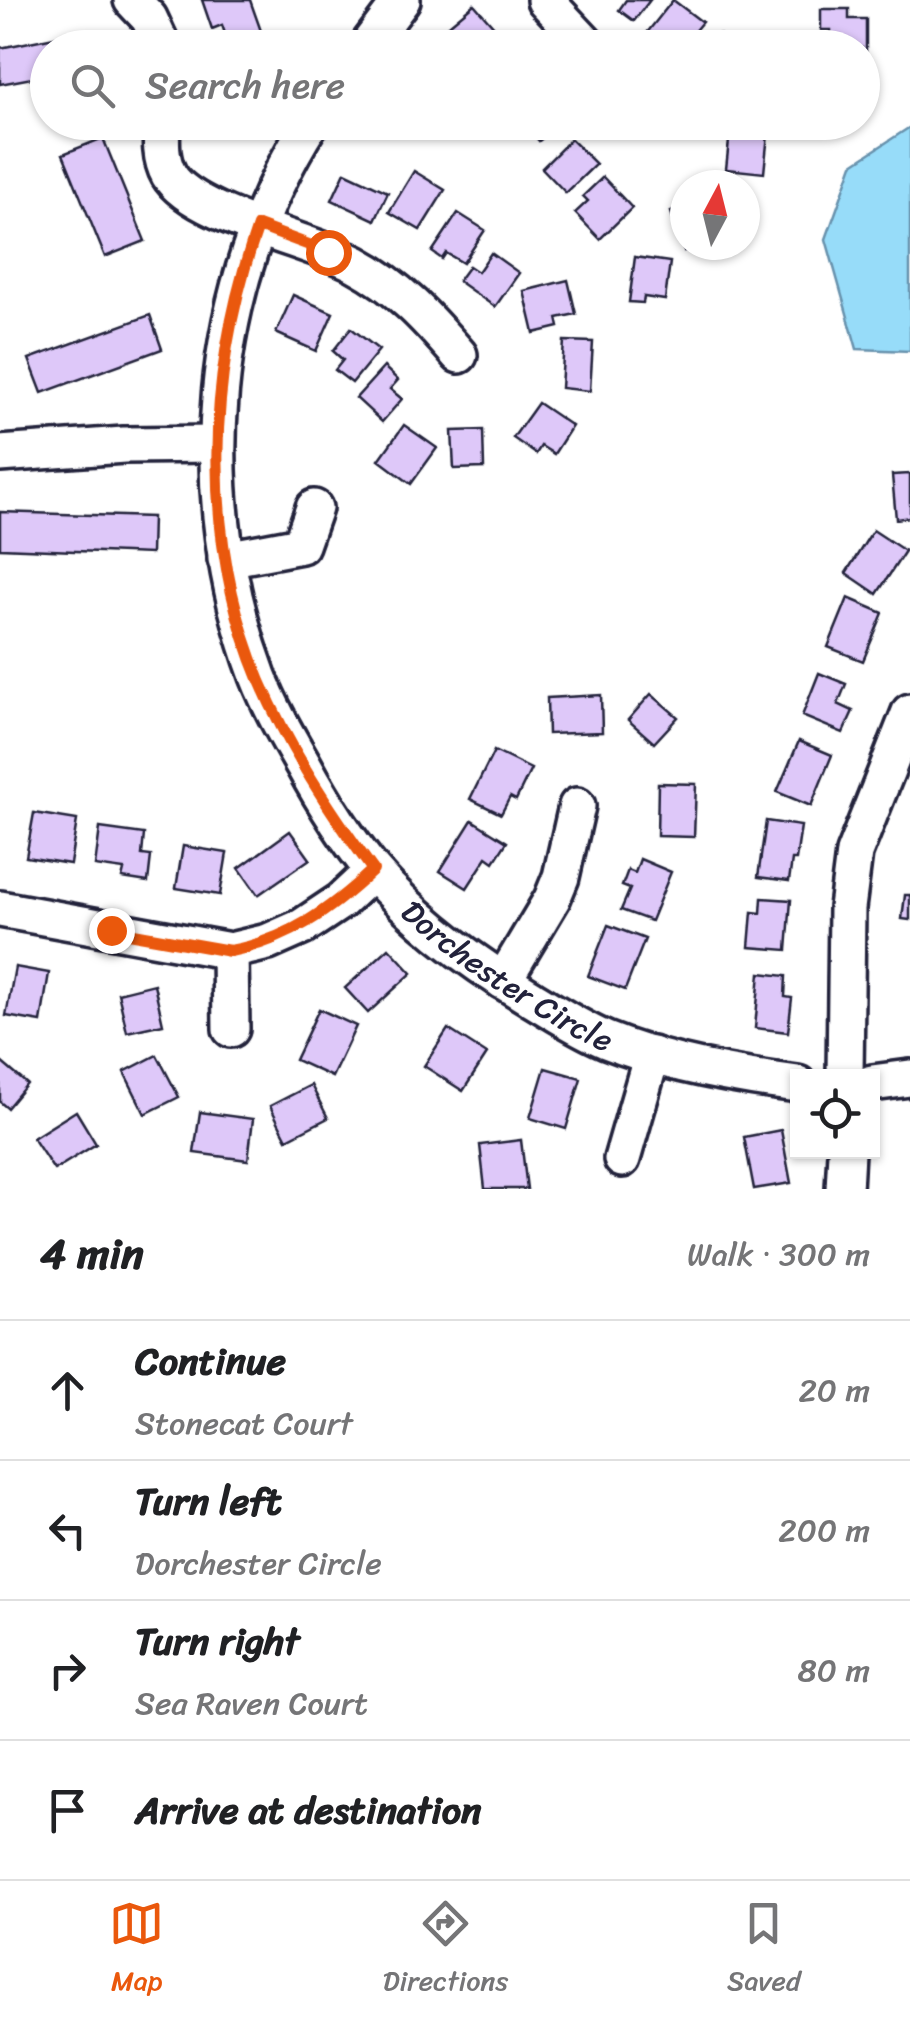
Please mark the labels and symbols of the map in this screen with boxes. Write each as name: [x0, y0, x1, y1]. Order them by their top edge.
north arrow: [670, 170, 760, 260]
route start: [306, 230, 352, 276]
street label: Dorchester Circle: [387, 885, 623, 1068]
route end: [89, 908, 135, 954]

